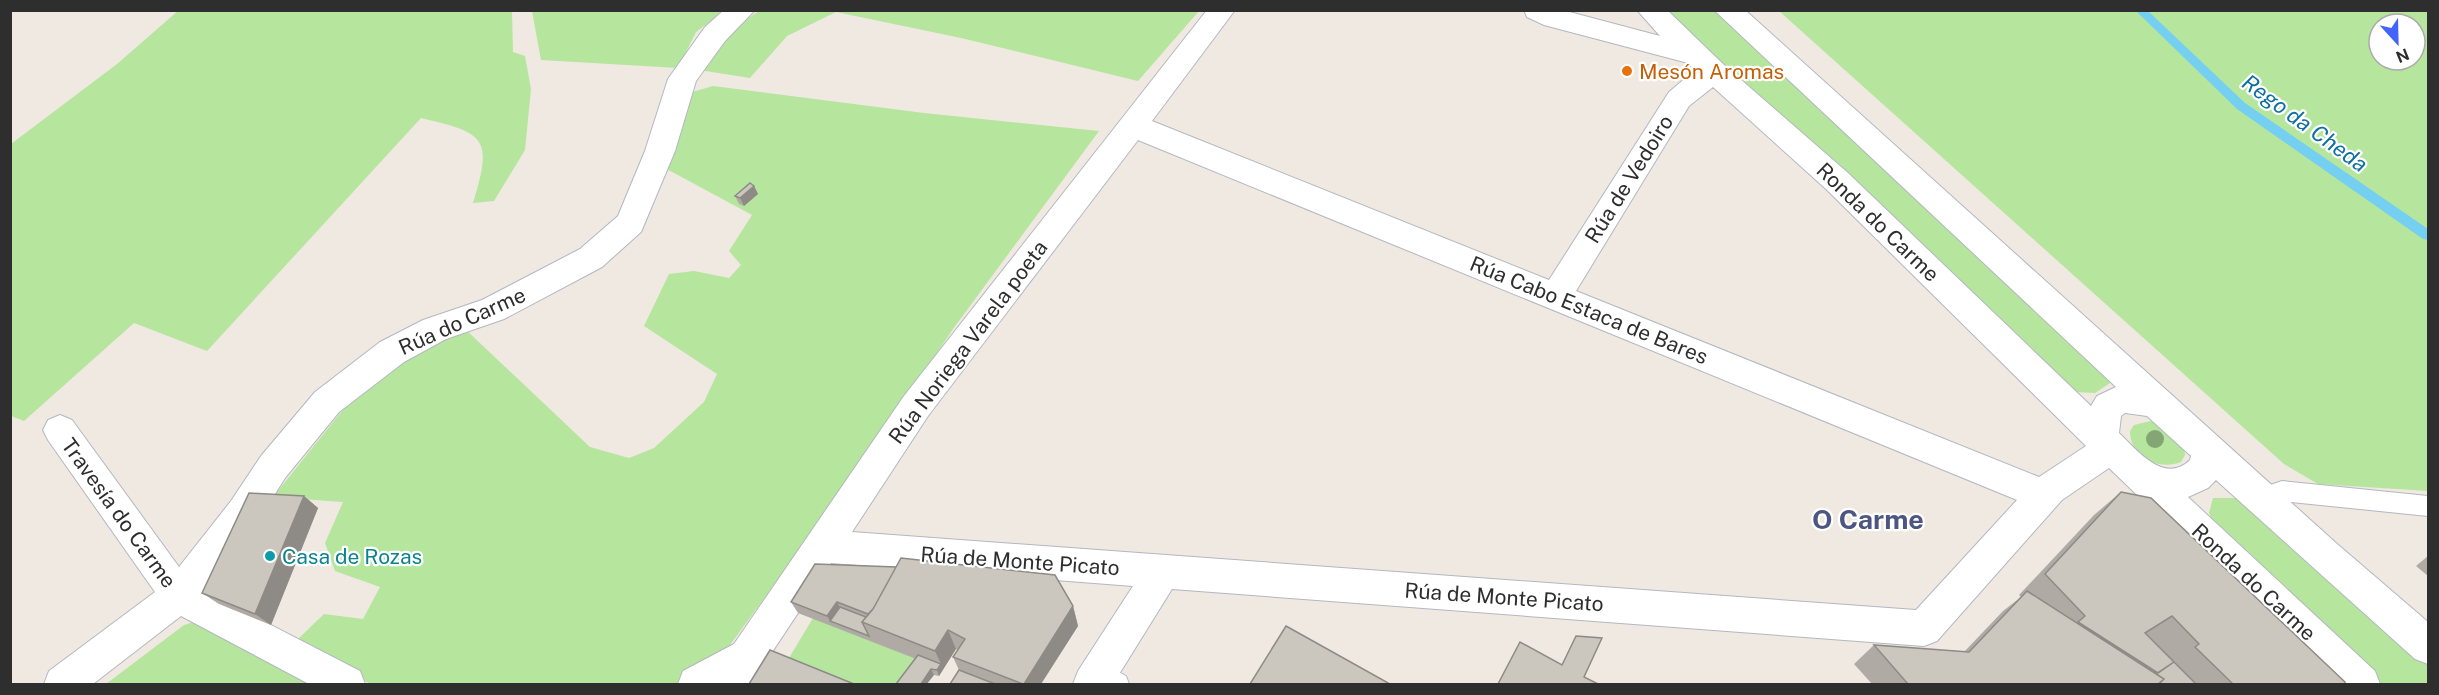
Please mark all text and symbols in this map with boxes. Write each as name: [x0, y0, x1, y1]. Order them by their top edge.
north arrow: [2367, 12, 2427, 72]
text: N: [2393, 44, 2412, 67]
place label: Mesón Aromas: [1639, 59, 1784, 84]
marker: Mesón Aromas: [1620, 64, 1634, 78]
water label: Rego da Cheda: [2237, 69, 2373, 177]
street label: Rúa de Vedoiro: [1580, 110, 1678, 248]
street label: Ronda do Carme: [1812, 157, 1944, 287]
street label: Rúa Noriega Varela poeta: [883, 235, 1053, 449]
street label: Rúa Cabo Estaca de Bares: [1466, 251, 1712, 369]
street label: Rúa do Carme: [395, 282, 529, 360]
street label: Travesía do Carme: [56, 433, 182, 593]
district label: O Carme: [1812, 503, 1924, 535]
street label: Ronda do Carme: [2187, 518, 2321, 646]
street label: Rúa de Monte Picato: [920, 542, 1120, 580]
place label: Casa de Rozas: [282, 544, 422, 569]
marker: Casa de Rozas: [263, 549, 277, 563]
street label: Rúa de Monte Picato: [1404, 578, 1604, 616]

